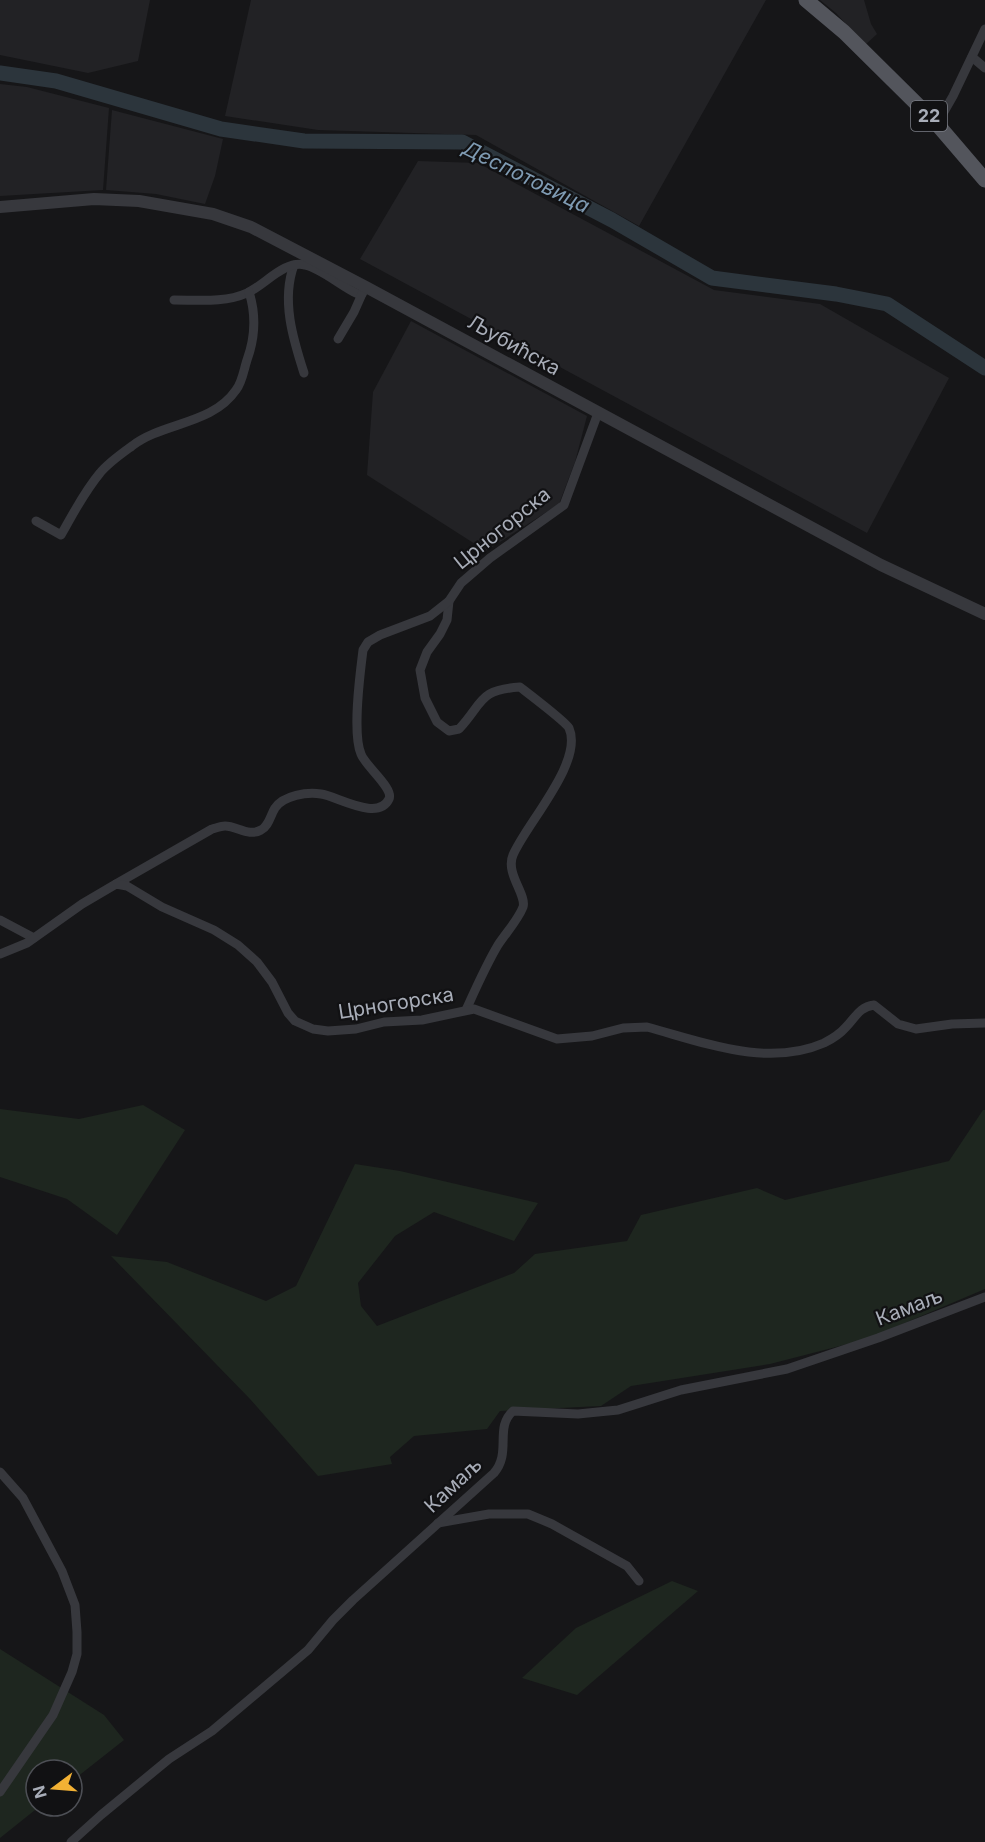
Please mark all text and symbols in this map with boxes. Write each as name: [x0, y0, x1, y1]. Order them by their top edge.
road number: 22: [911, 101, 947, 131]
water label: Деспотовица: [458, 135, 594, 218]
street label: Љубићска: [464, 310, 564, 380]
street label: Црногорска: [449, 482, 555, 574]
street label: Црногорска: [337, 982, 455, 1024]
street label: Камаљ: [872, 1283, 946, 1331]
street label: Камаљ: [419, 1452, 487, 1518]
north arrow: [24, 1758, 84, 1818]
text: N: [28, 1784, 51, 1801]

